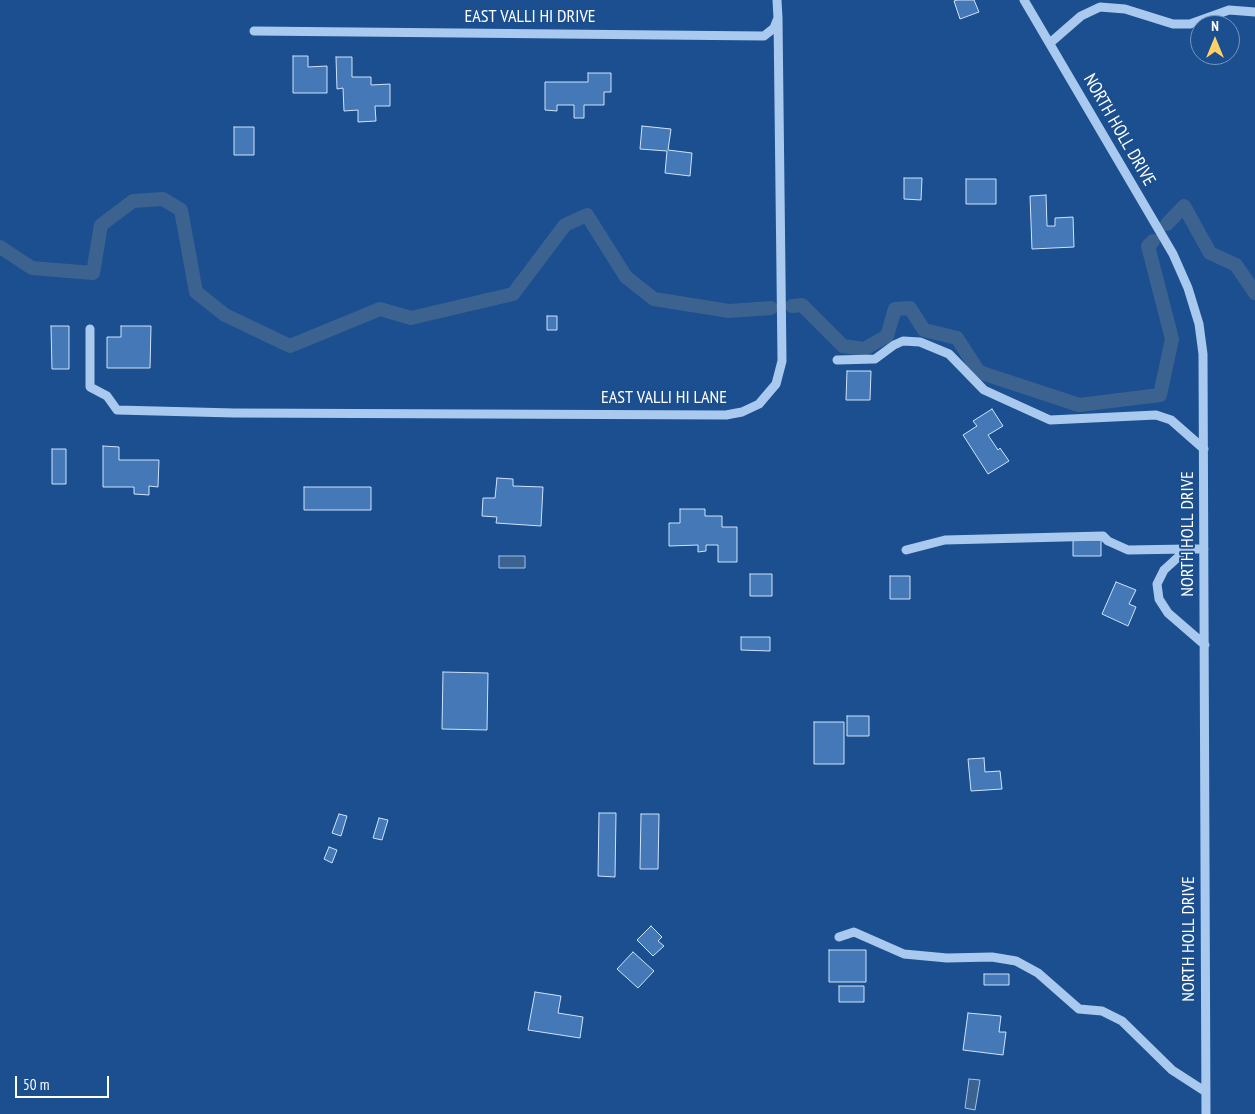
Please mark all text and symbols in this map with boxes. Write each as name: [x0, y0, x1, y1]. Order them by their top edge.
street label: EAST VALLI HI DRIVE: [465, 6, 595, 28]
north arrow: [1190, 15, 1240, 65]
text: N: [1211, 17, 1219, 35]
street label: NORTH HOLL DRIVE: [1078, 70, 1160, 190]
street label: EAST VALLI HI LANE: [601, 387, 727, 409]
street label: NORTH HOLL DRIVE: [1177, 471, 1199, 597]
street label: NORTH HOLL DRIVE: [1178, 876, 1200, 1002]
scale bar: [18, 1066, 111, 1098]
text: 50 m: [23, 1075, 49, 1094]

